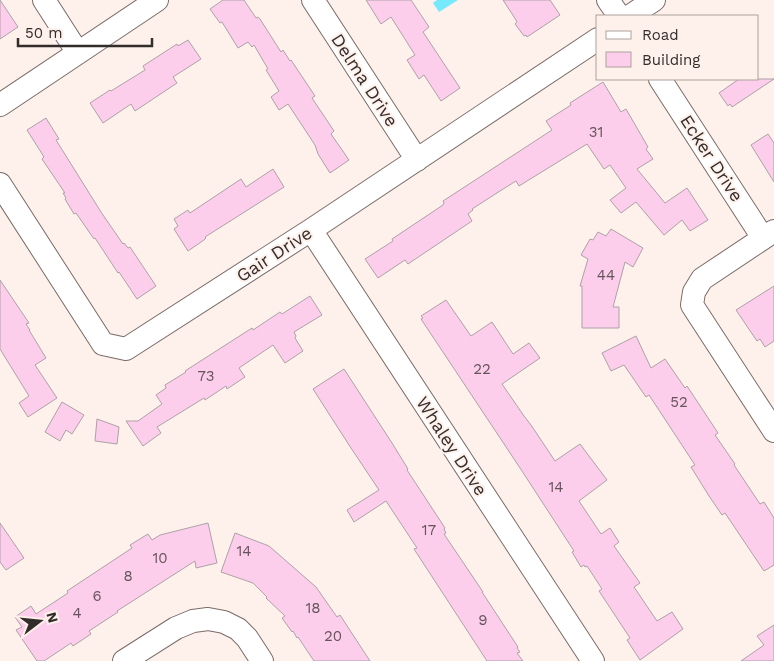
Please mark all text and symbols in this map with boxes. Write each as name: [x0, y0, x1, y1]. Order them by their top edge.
scale bar: [18, 15, 151, 47]
legend: [596, 15, 759, 80]
text: 50 m: [25, 24, 62, 42]
text: Road: [642, 26, 679, 44]
street label: Delma Drive: [327, 30, 403, 130]
text: Building: [642, 51, 700, 69]
street label: Ecker Drive: [676, 111, 748, 205]
house number: 31: [589, 123, 603, 141]
street label: Gair Drive: [232, 222, 316, 286]
house number: 44: [597, 266, 615, 284]
house number: 22: [473, 360, 491, 378]
house number: 73: [197, 367, 215, 385]
street label: Whaley Drive: [412, 393, 492, 499]
house number: 52: [670, 393, 688, 411]
house number: 14: [548, 478, 564, 496]
house number: 17: [422, 521, 436, 539]
house number: 14: [236, 542, 252, 560]
house number: 10: [152, 549, 168, 567]
house number: 8: [123, 567, 133, 585]
house number: 6: [92, 587, 102, 605]
north arrow: [15, 596, 65, 646]
house number: 18: [305, 599, 321, 617]
house number: 4: [72, 604, 82, 622]
text: N: [43, 610, 62, 625]
house number: 9: [478, 611, 488, 629]
house number: 20: [324, 627, 342, 645]

